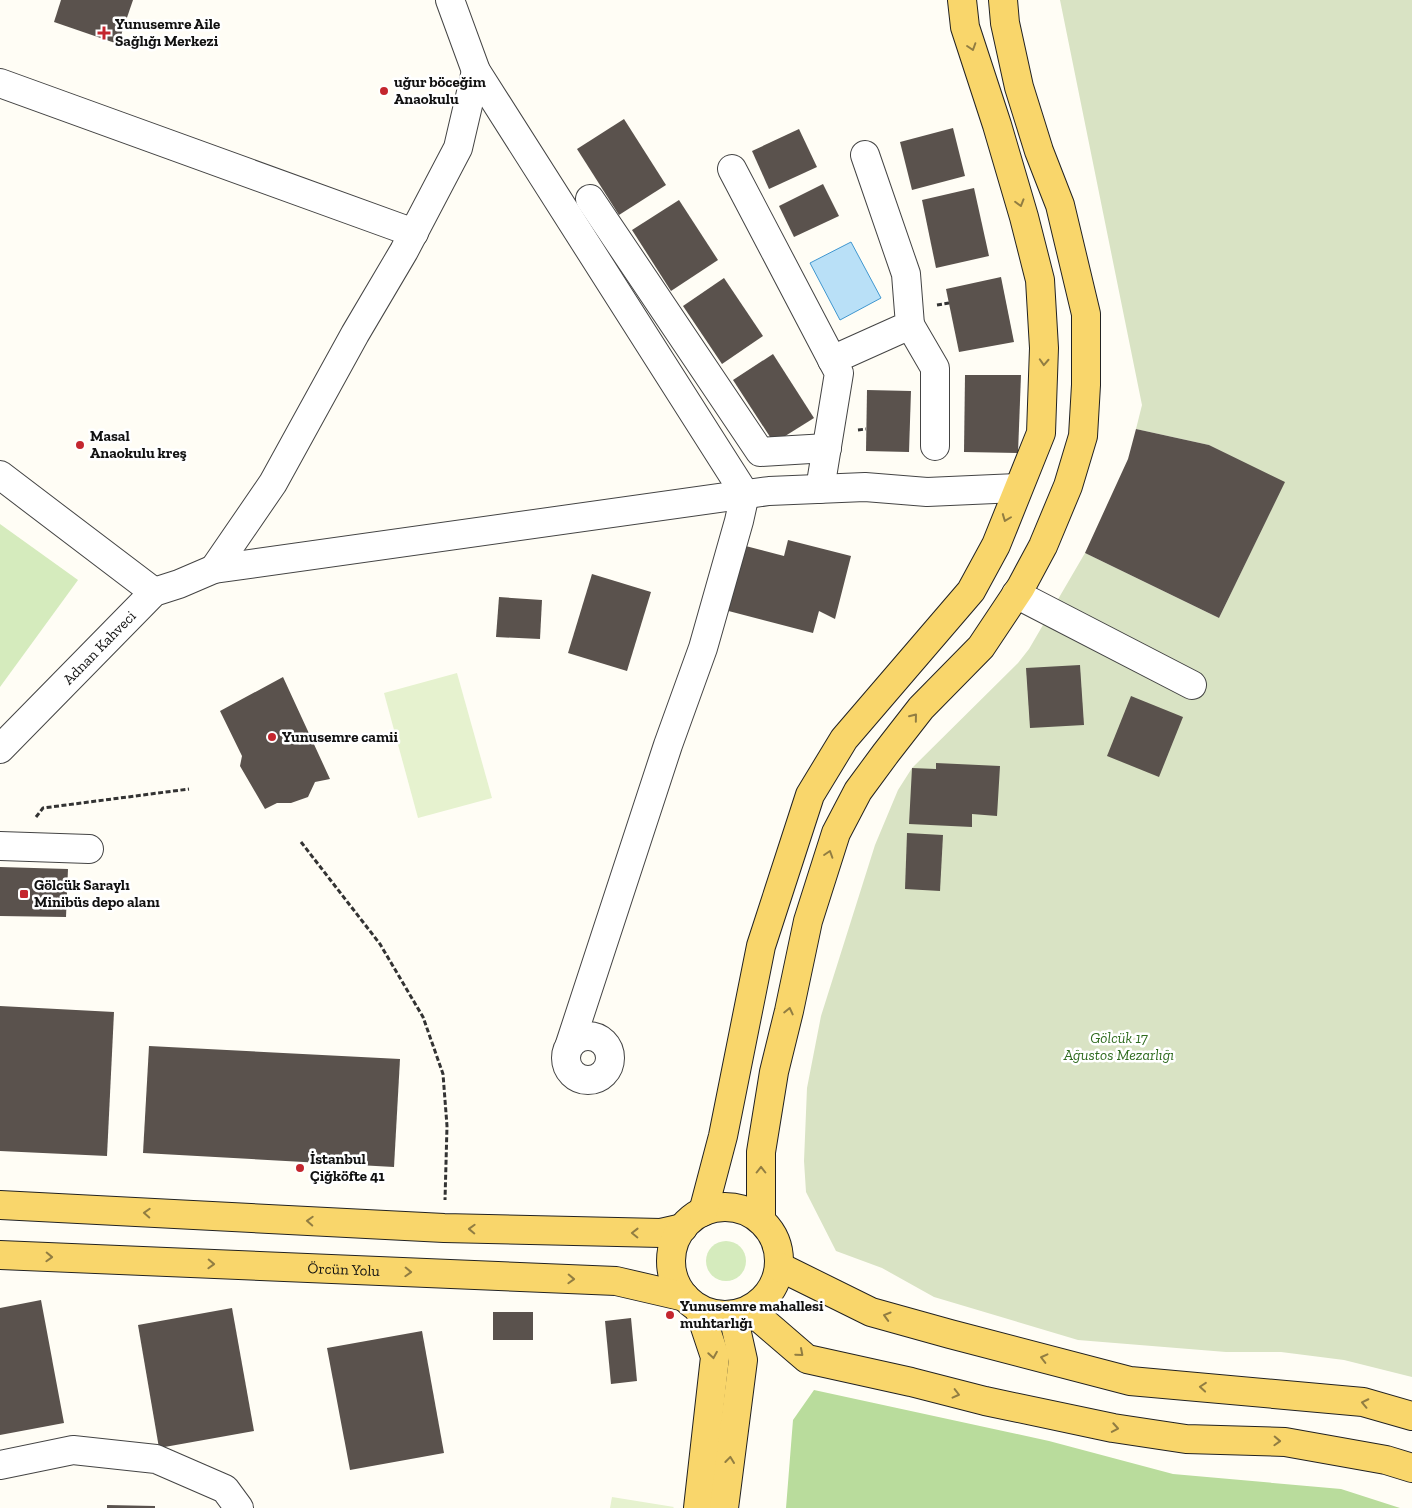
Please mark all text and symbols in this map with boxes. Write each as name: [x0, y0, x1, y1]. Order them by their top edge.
place label: Yunusemre Aile Sağlığı Merkezi: [115, 15, 220, 50]
marker: Yunusemre Aile Sağlığı Merkezi: [97, 26, 111, 40]
one-way arrow: [966, 43, 976, 51]
place label: uğur böceğim Anaokulu: [394, 73, 486, 108]
marker: uğur böceğim Anaokulu: [378, 85, 390, 97]
one-way arrow: [1015, 198, 1025, 206]
one-way arrow: [1038, 359, 1049, 367]
place label: Masal Anaokulu kreş: [90, 427, 187, 462]
marker: Masal Anaokulu kreş: [74, 439, 86, 451]
one-way arrow: [1002, 513, 1012, 522]
street label: Adnan Kahveci: [59, 607, 140, 688]
one-way arrow: [909, 713, 918, 722]
place label: Yunusemre camii: [282, 728, 399, 746]
marker: Yunusemre camii: [266, 731, 278, 743]
one-way arrow: [824, 850, 834, 858]
place label: Gölcük Saraylı Minibüs depo alanı: [34, 876, 160, 911]
marker: Gölcük Saraylı Minibüs depo alanı: [18, 888, 30, 900]
one-way arrow: [783, 1006, 794, 1015]
park label: Gölcük 17 Ağustos Mezarlığı: [1063, 1029, 1174, 1064]
place label: İstanbul Çiğköfte 41: [310, 1150, 385, 1185]
marker: İstanbul Çiğköfte 41: [294, 1162, 306, 1174]
one-way arrow: [756, 1166, 766, 1174]
one-way arrow: [143, 1207, 151, 1218]
one-way arrow: [305, 1216, 313, 1227]
one-way arrow: [468, 1224, 476, 1234]
one-way arrow: [630, 1228, 638, 1238]
one-way arrow: [45, 1251, 53, 1262]
one-way arrow: [207, 1258, 215, 1269]
street label: Örcün Yolu: [307, 1259, 381, 1280]
one-way arrow: [405, 1267, 413, 1278]
one-way arrow: [567, 1274, 575, 1285]
place label: Yunusemre mahallesi muhtarlığı: [680, 1297, 824, 1332]
marker: Yunusemre mahallesi muhtarlığı: [664, 1309, 676, 1321]
one-way arrow: [883, 1312, 892, 1322]
one-way arrow: [794, 1348, 803, 1356]
one-way arrow: [707, 1350, 717, 1359]
one-way arrow: [1040, 1354, 1049, 1364]
one-way arrow: [1199, 1382, 1207, 1393]
one-way arrow: [952, 1388, 961, 1399]
one-way arrow: [1361, 1398, 1370, 1409]
one-way arrow: [1111, 1422, 1119, 1432]
one-way arrow: [1273, 1436, 1281, 1447]
one-way arrow: [725, 1455, 735, 1464]

